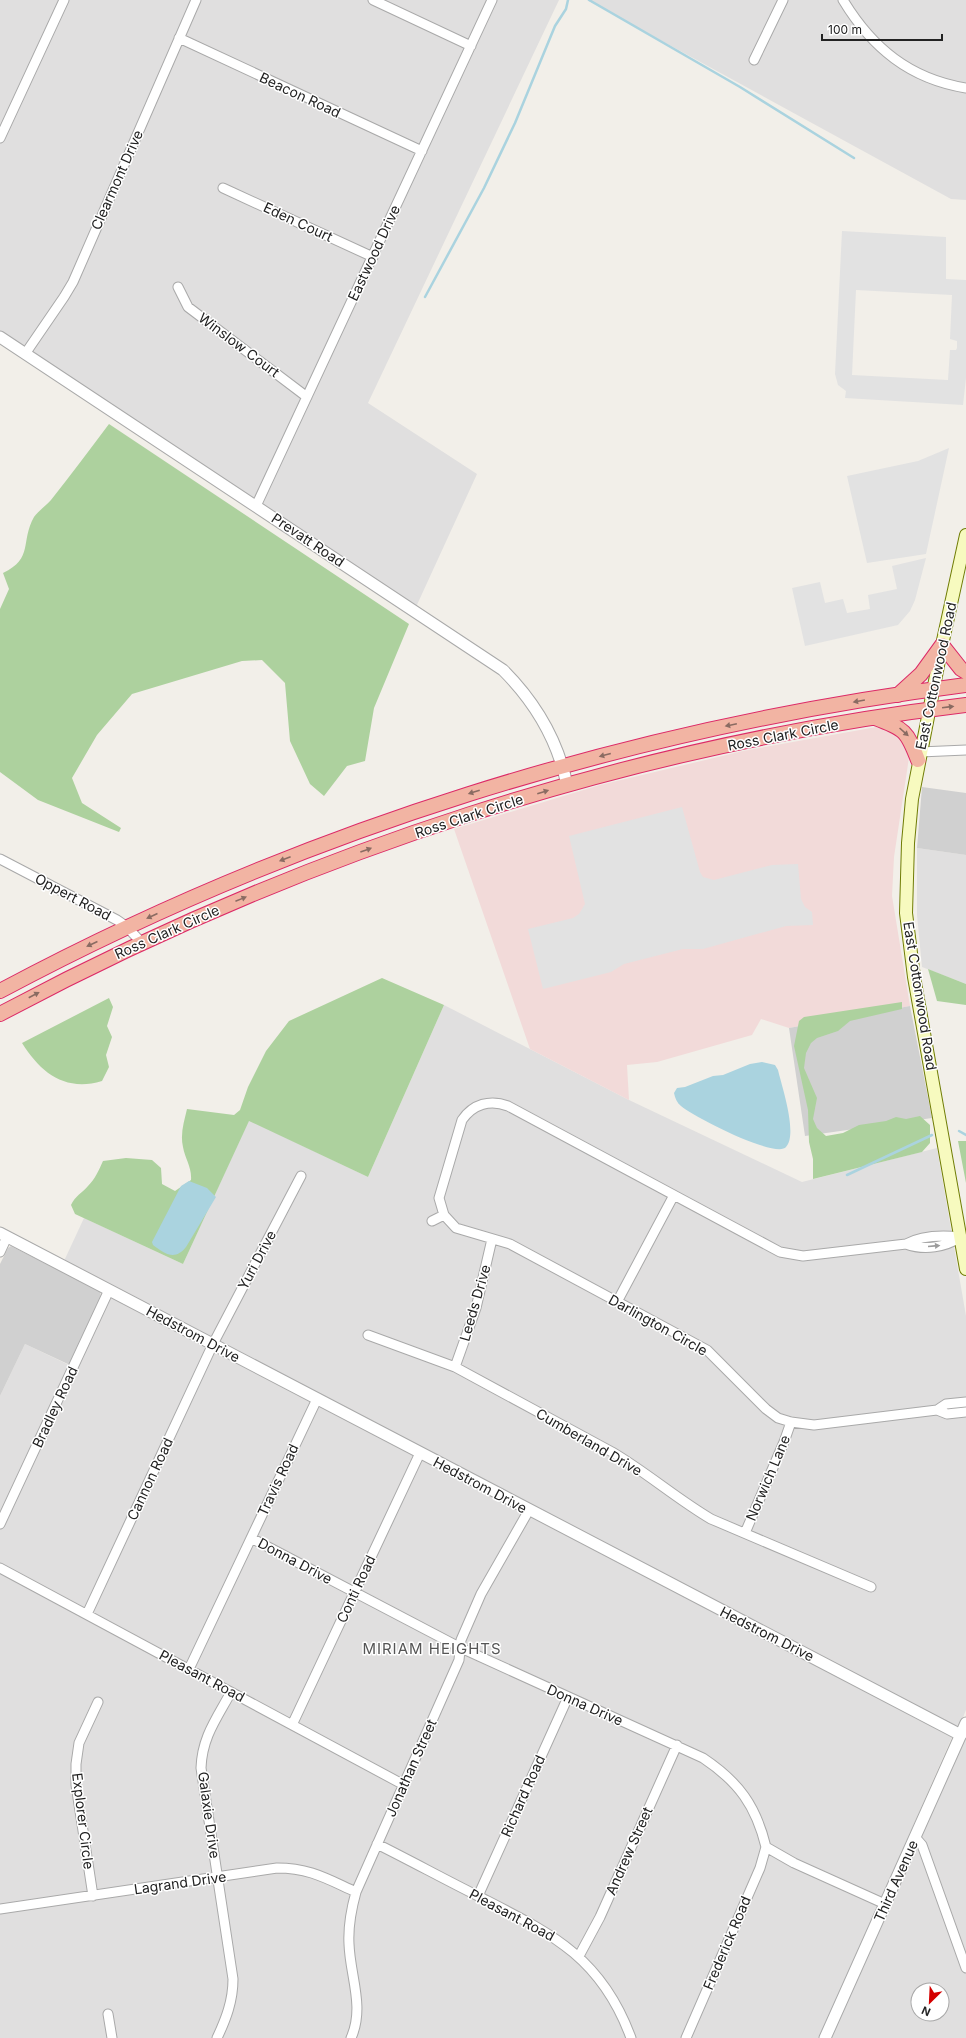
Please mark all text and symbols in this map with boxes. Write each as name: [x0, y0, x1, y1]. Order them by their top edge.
scale bar: [822, 16, 942, 42]
text: 100 m: [828, 22, 862, 37]
street label: Beacon Road: [257, 68, 344, 121]
street label: Clearmont Drive: [87, 127, 146, 232]
street label: Eden Court: [261, 198, 336, 245]
street label: Eastwood Drive: [344, 202, 403, 303]
street label: Winslow Court: [196, 309, 283, 381]
street label: Prevatt Road: [269, 509, 348, 570]
street label: East Cottonwood Road: [912, 601, 959, 751]
one-way arrow: [853, 698, 865, 704]
one-way arrow: [942, 704, 954, 710]
street label: Ross Clark Circle: [726, 715, 840, 754]
one-way arrow: [725, 723, 737, 729]
one-way arrow: [898, 728, 909, 737]
one-way arrow: [598, 752, 610, 758]
one-way arrow: [468, 789, 480, 795]
one-way arrow: [538, 789, 550, 795]
street label: Ross Clark Circle: [413, 790, 525, 841]
one-way arrow: [361, 846, 373, 852]
one-way arrow: [278, 857, 290, 863]
street label: Oppert Road: [32, 869, 114, 924]
one-way arrow: [235, 895, 247, 901]
street label: Ross Clark Circle: [112, 901, 222, 962]
one-way arrow: [146, 913, 157, 919]
street label: East Cottonwood Road: [900, 920, 941, 1072]
one-way arrow: [86, 941, 98, 947]
one-way arrow: [29, 992, 40, 998]
street label: Yuri Drive: [234, 1227, 279, 1292]
one-way arrow: [928, 1243, 940, 1250]
street label: Leeds Drive: [455, 1263, 494, 1343]
street label: Darlington Circle: [606, 1290, 711, 1359]
street label: Hedstrom Drive: [144, 1302, 243, 1365]
street label: Bradley Road: [28, 1363, 81, 1450]
street label: Cumberland Drive: [533, 1404, 645, 1479]
street label: Norwich Lane: [742, 1432, 793, 1523]
street label: Cannon Road: [123, 1435, 176, 1523]
street label: Travis Road: [253, 1441, 302, 1519]
street label: Hedstrom Drive: [431, 1453, 530, 1516]
street label: Donna Drive: [255, 1534, 335, 1587]
street label: Conti Road: [333, 1552, 379, 1625]
street label: Hedstrom Drive: [717, 1602, 817, 1665]
district label: MIRIAM HEIGHTS: [362, 1639, 502, 1658]
street label: Pleasant Road: [157, 1646, 248, 1705]
street label: Donna Drive: [544, 1680, 626, 1729]
street label: Jonathan Street: [381, 1716, 440, 1819]
street label: Richard Road: [497, 1752, 548, 1839]
street label: Galaxie Drive: [195, 1770, 224, 1859]
street label: Explorer Circle: [69, 1772, 98, 1870]
street label: Andrew Street: [602, 1804, 656, 1897]
street label: Third Avenue: [870, 1837, 921, 1924]
street label: Lagrand Drive: [133, 1868, 227, 1897]
street label: Pleasant Road: [467, 1885, 558, 1944]
street label: Frederick Road: [699, 1893, 754, 1992]
north arrow: [910, 1982, 950, 2022]
text: N: [919, 2003, 933, 2019]

